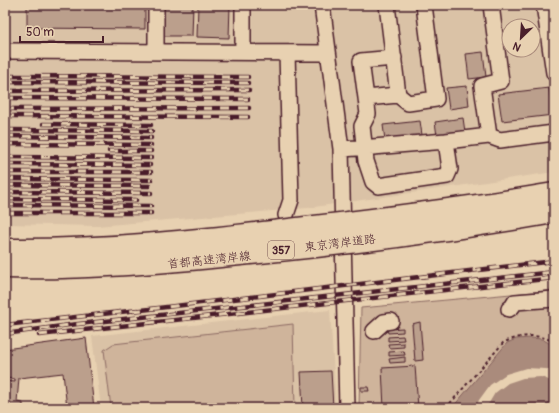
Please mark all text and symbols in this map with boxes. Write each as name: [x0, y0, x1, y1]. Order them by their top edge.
scale bar: [20, 18, 103, 44]
north arrow: [501, 18, 541, 58]
text: 50 m: [26, 25, 54, 40]
text: N: [510, 39, 523, 54]
street label: 東京湾岸道路: [303, 232, 377, 255]
road number: 357: [268, 241, 294, 259]
street label: 首都高速湾岸線: [166, 249, 252, 272]

